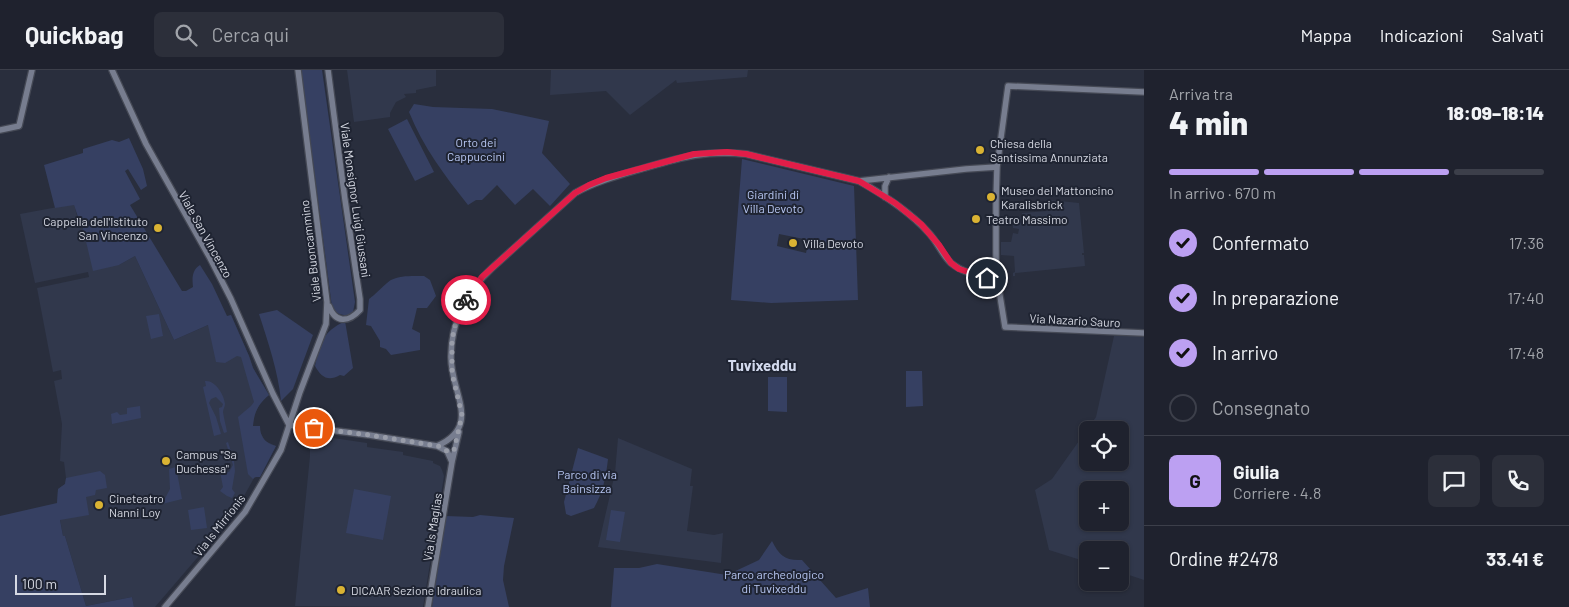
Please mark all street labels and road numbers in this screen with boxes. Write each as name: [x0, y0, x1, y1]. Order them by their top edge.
street label: Viale Monsignor Luigi Giussani: [338, 122, 374, 278]
street label: Viale San Vincenzo: [176, 188, 236, 280]
street label: Viale Buoncammino: [297, 199, 323, 303]
street label: Via Nazario Sauro: [1029, 311, 1121, 329]
street label: Via Is Mirrionis: [190, 491, 248, 559]
street label: Via Is Maglias: [420, 492, 444, 562]

